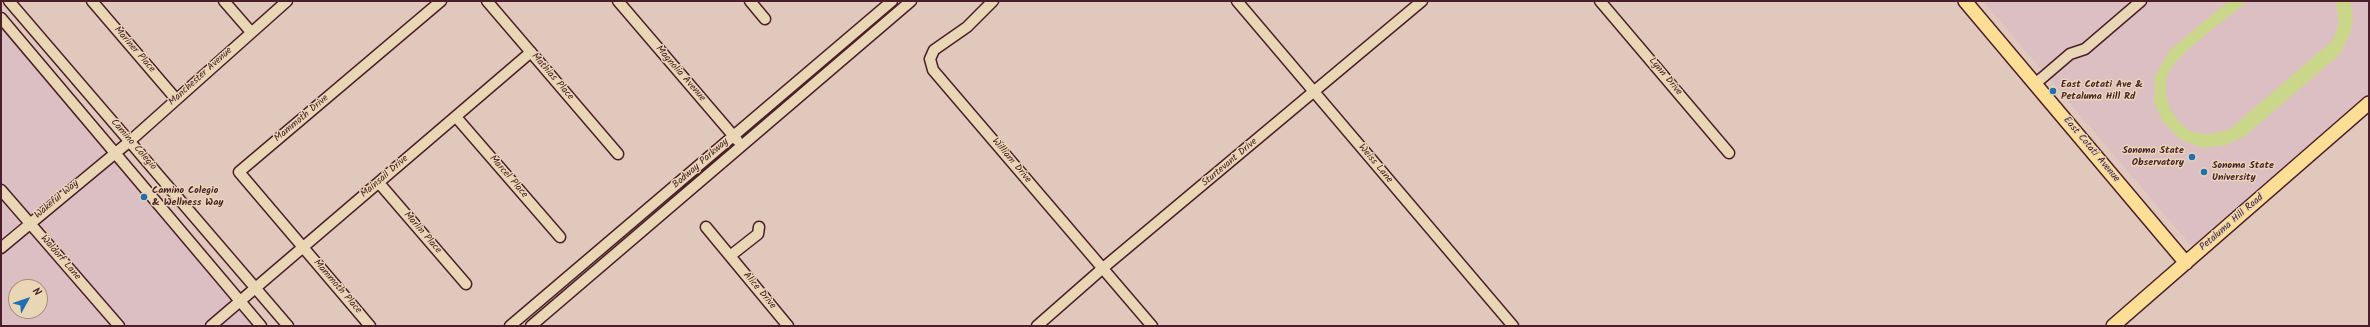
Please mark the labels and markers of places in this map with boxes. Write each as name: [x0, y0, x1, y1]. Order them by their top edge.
place label: East Cotati Ave & Petaluma Hill Rd: [2061, 79, 2143, 102]
marker: East Cotati Ave & Petaluma Hill Rd: [2048, 86, 2058, 96]
place label: Sonoma State Observatory: [2122, 145, 2184, 168]
marker: Sonoma State Observatory: [2187, 152, 2197, 162]
place label: Sonoma State University: [2212, 160, 2274, 184]
marker: Sonoma State University: [2199, 167, 2209, 177]
place label: Camino Colegio & Wellness Way: [152, 185, 224, 208]
marker: Camino Colegio & Wellness Way: [139, 192, 149, 202]

